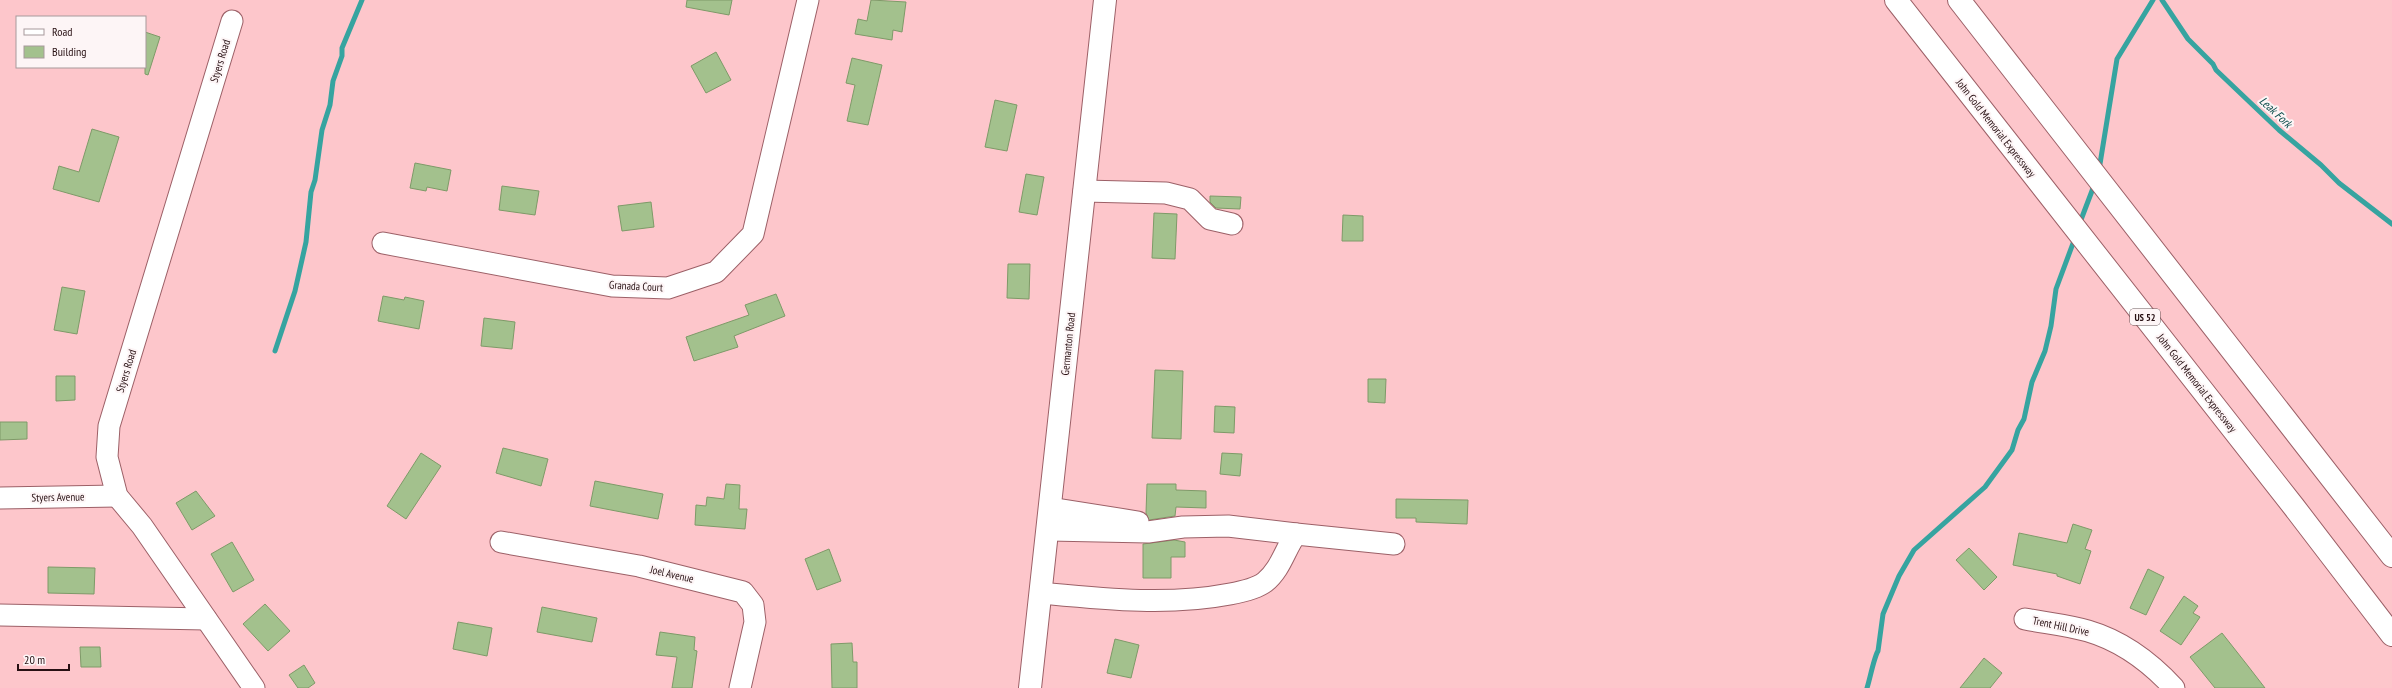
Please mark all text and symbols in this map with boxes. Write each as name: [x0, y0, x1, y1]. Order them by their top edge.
legend: [16, 16, 146, 68]
text: Road: [52, 24, 72, 39]
street label: Styers Road: [207, 38, 233, 84]
text: Building: [52, 44, 87, 59]
street label: John Gold Memorial Expressway: [1952, 75, 2039, 181]
water label: Leak Fork: [2257, 93, 2296, 132]
street label: Granada Court: [609, 278, 663, 294]
road number: US 52: [2130, 309, 2160, 325]
street label: Germanton Road: [1058, 312, 1078, 376]
street label: John Gold Memorial Expressway: [2153, 330, 2240, 436]
street label: Styers Road: [113, 348, 139, 394]
street label: Styers Avenue: [31, 490, 85, 504]
street label: Joel Avenue: [648, 562, 696, 586]
street label: Trent Hill Drive: [2031, 613, 2091, 639]
scale bar: [18, 646, 69, 672]
text: 20 m: [24, 652, 45, 667]

